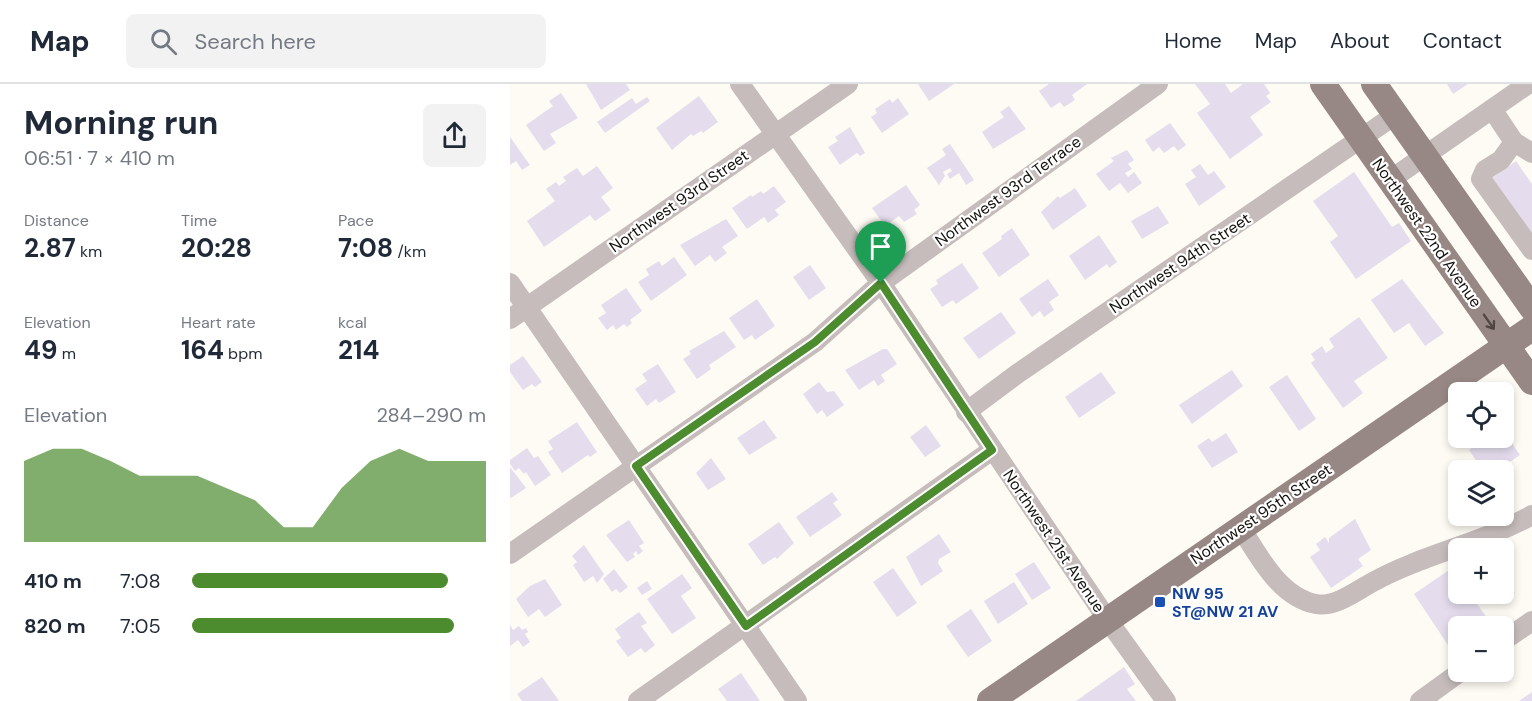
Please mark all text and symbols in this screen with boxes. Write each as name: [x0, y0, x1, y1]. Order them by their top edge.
search box: [126, 14, 546, 68]
text: Map: [30, 23, 90, 60]
icon: search: [147, 25, 180, 58]
text: Search here: [195, 27, 316, 56]
text: Home: [1164, 27, 1222, 55]
text: Map: [1255, 27, 1297, 55]
text: About: [1330, 27, 1390, 55]
text: Contact: [1423, 27, 1502, 55]
text: Morning run: [24, 101, 218, 144]
button: share: [423, 104, 486, 167]
street label: Northwest 93rd Terrace: [931, 131, 1085, 251]
text: 06:51 · 7 × 410 m: [24, 145, 175, 171]
street label: Northwest 93rd Street: [605, 145, 753, 257]
street label: Northwest 22nd Avenue: [1368, 154, 1486, 312]
street label: Northwest 94th Street: [1105, 208, 1255, 318]
text: Distance: [24, 210, 89, 231]
text: Time: [181, 210, 217, 231]
text: Pace: [338, 210, 374, 231]
pin: [855, 221, 906, 283]
icon: arrive: [864, 230, 897, 263]
text: 2.87: [24, 231, 76, 265]
text: 20:28: [181, 231, 252, 265]
text: 7:08: [338, 231, 393, 265]
text: km: [76, 241, 102, 262]
text: /km: [393, 241, 426, 262]
text: Elevation: [24, 312, 91, 333]
text: Heart rate: [181, 312, 256, 333]
text: kcal: [338, 312, 367, 333]
one-way arrow: [1483, 313, 1495, 330]
text: 49: [24, 333, 57, 367]
text: 164: [181, 333, 224, 367]
text: 214: [338, 333, 379, 367]
text: m: [57, 343, 76, 364]
text: bpm: [224, 343, 262, 364]
map controls: [1448, 382, 1514, 682]
button: locate: [1448, 382, 1514, 448]
text: Elevation: [24, 402, 107, 428]
text: 284–290 m: [376, 402, 486, 428]
street label: Northwest 95th Street: [1186, 459, 1336, 569]
button: layers: [1448, 460, 1514, 526]
street label: Northwest 21st Avenue: [998, 466, 1110, 616]
button: +: [1448, 538, 1514, 604]
text: 410 m: [24, 568, 82, 594]
text: 7:08: [120, 568, 161, 594]
place label: NW 95 ST@NW 21 AV: [1172, 583, 1279, 622]
marker: NW 95 ST@NW 21 AV: [1153, 595, 1167, 609]
text: 820 m: [24, 613, 86, 639]
text: 7:05: [120, 613, 161, 639]
button: −: [1448, 616, 1514, 682]

